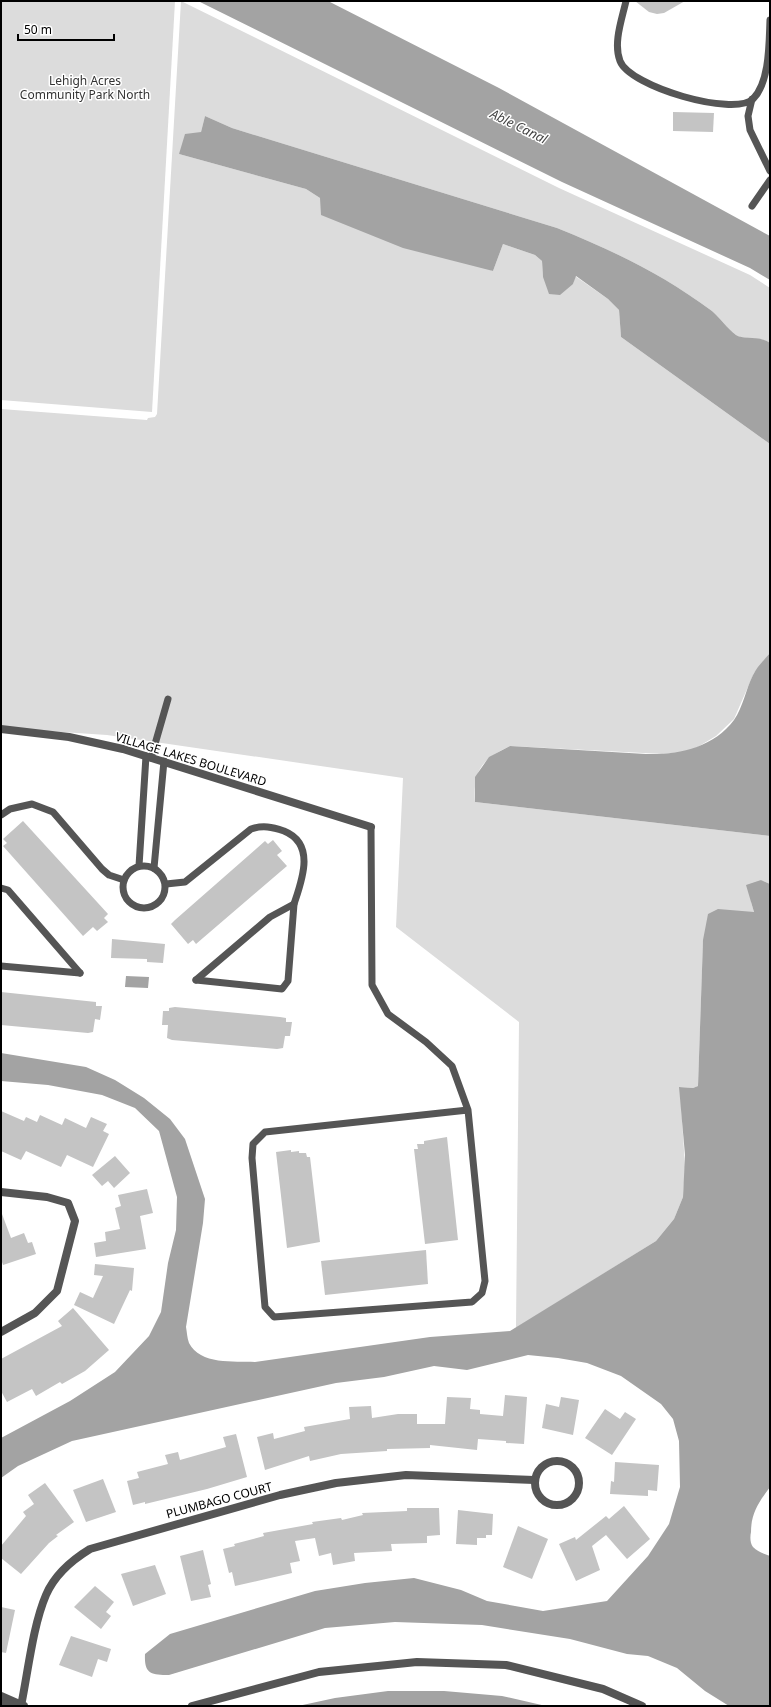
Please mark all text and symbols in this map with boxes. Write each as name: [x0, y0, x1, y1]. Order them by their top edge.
scale bar: [18, 16, 114, 42]
text: 50 m: [24, 21, 52, 38]
park label: Lehigh Acres Community Park North: [20, 72, 150, 103]
water label: Able Canal: [487, 104, 551, 148]
street label: VILLAGE LAKES BOULEVARD: [113, 728, 269, 790]
street label: PLUMBAGO COURT: [164, 1478, 274, 1522]

